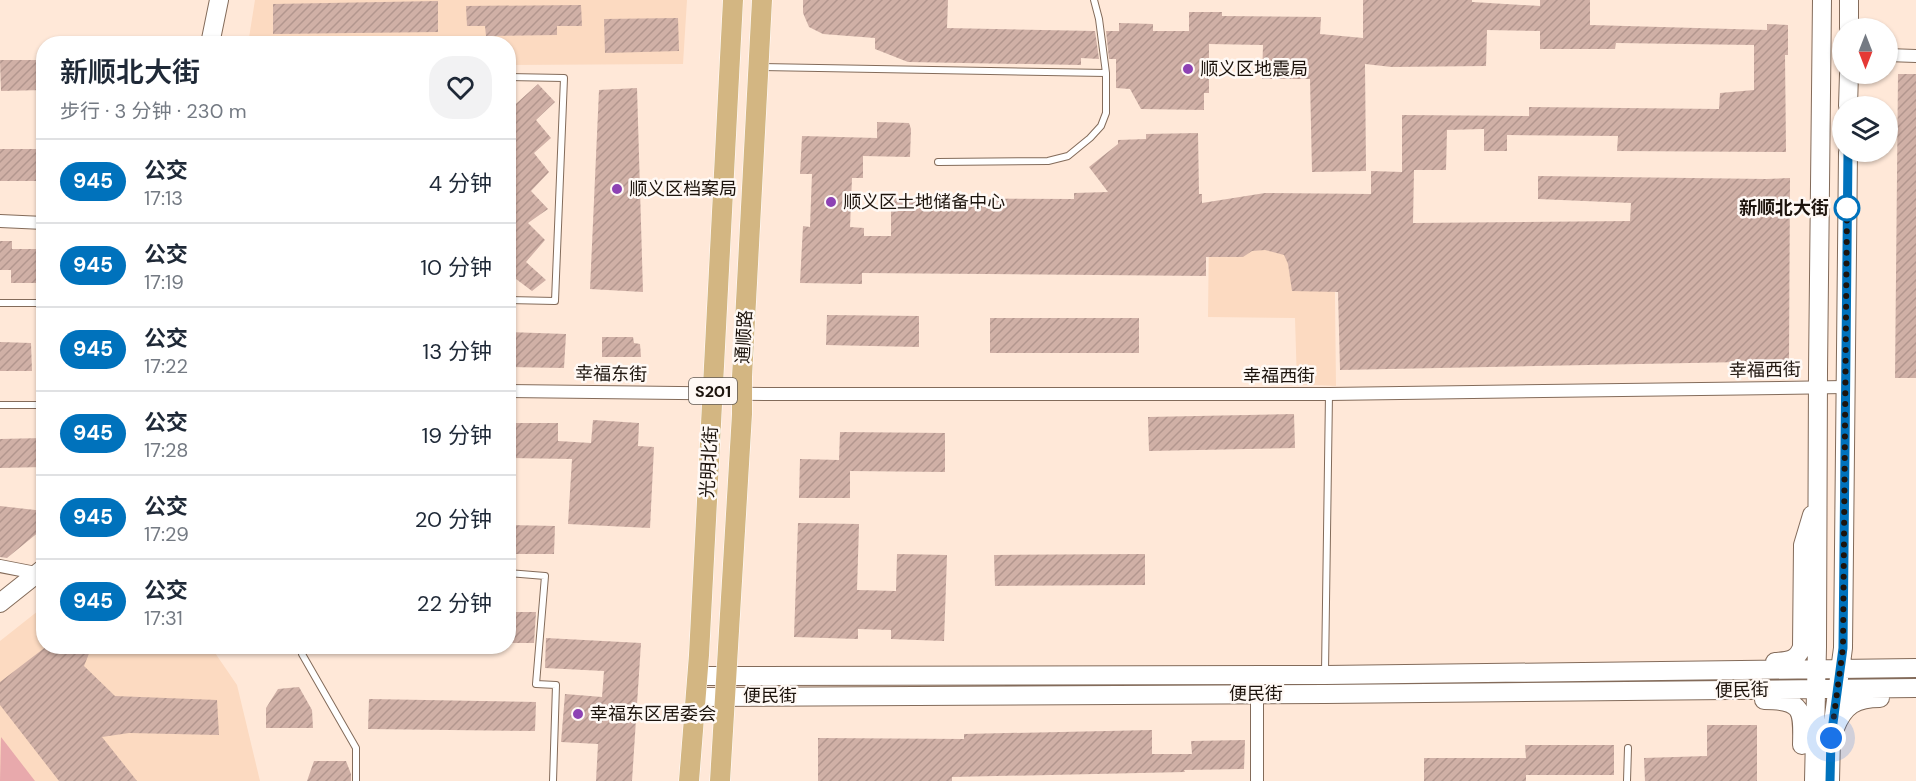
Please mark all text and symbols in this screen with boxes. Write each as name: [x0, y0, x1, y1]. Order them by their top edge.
north arrow: [1832, 18, 1898, 84]
map controls: [1832, 18, 1898, 162]
text: 新顺北大街: [60, 54, 200, 91]
button: heart: [429, 56, 492, 119]
place label: 顺义区地震局: [1200, 57, 1308, 81]
marker: 顺义区地震局: [1181, 62, 1195, 76]
button: layers: [1832, 96, 1898, 162]
text: 步行 · 3 分钟 · 230 m: [60, 98, 247, 124]
text: 公交: [144, 156, 188, 185]
text: 945: [73, 167, 113, 195]
text: 4 分钟: [429, 169, 492, 198]
place label: 顺义区档案局: [629, 177, 737, 201]
marker: 顺义区档案局: [610, 182, 624, 196]
text: 17:13: [144, 185, 183, 211]
place label: 顺义区土地储备中心: [843, 190, 1005, 214]
marker: 顺义区土地储备中心: [824, 195, 838, 209]
marker: 新顺北大街: [1834, 195, 1860, 221]
place label: 新顺北大街: [1739, 196, 1829, 220]
text: 公交: [144, 240, 188, 269]
text: 945: [73, 251, 113, 279]
text: 10 分钟: [420, 253, 492, 282]
text: 17:19: [144, 269, 184, 295]
street label: 通顺路: [731, 309, 757, 365]
text: 公交: [144, 324, 188, 353]
text: 945: [73, 335, 113, 363]
text: 13 分钟: [422, 337, 492, 366]
text: 17:22: [144, 353, 188, 379]
street label: 幸福西街: [1729, 357, 1801, 383]
street label: 幸福东街: [575, 361, 647, 387]
street label: 幸福西街: [1243, 364, 1315, 388]
road number: S201: [689, 378, 737, 404]
text: 公交: [144, 408, 188, 437]
text: 945: [73, 419, 113, 447]
text: 19 分钟: [421, 421, 492, 450]
street label: 光明北街: [695, 425, 723, 499]
text: 17:28: [144, 437, 188, 463]
text: 公交: [144, 492, 188, 521]
text: 945: [73, 503, 113, 531]
text: 20 分钟: [415, 505, 492, 534]
text: 17:29: [144, 521, 189, 547]
text: 公交: [144, 576, 188, 605]
text: 945: [73, 587, 113, 615]
text: 22 分钟: [417, 589, 492, 618]
text: 17:31: [144, 605, 183, 631]
street label: 便民街: [1715, 678, 1769, 702]
street label: 便民街: [1229, 682, 1283, 706]
street label: 便民街: [743, 684, 797, 708]
place label: 幸福东区居委会: [590, 702, 716, 726]
marker: 幸福东区居委会: [571, 707, 585, 721]
your location: [1816, 723, 1846, 753]

